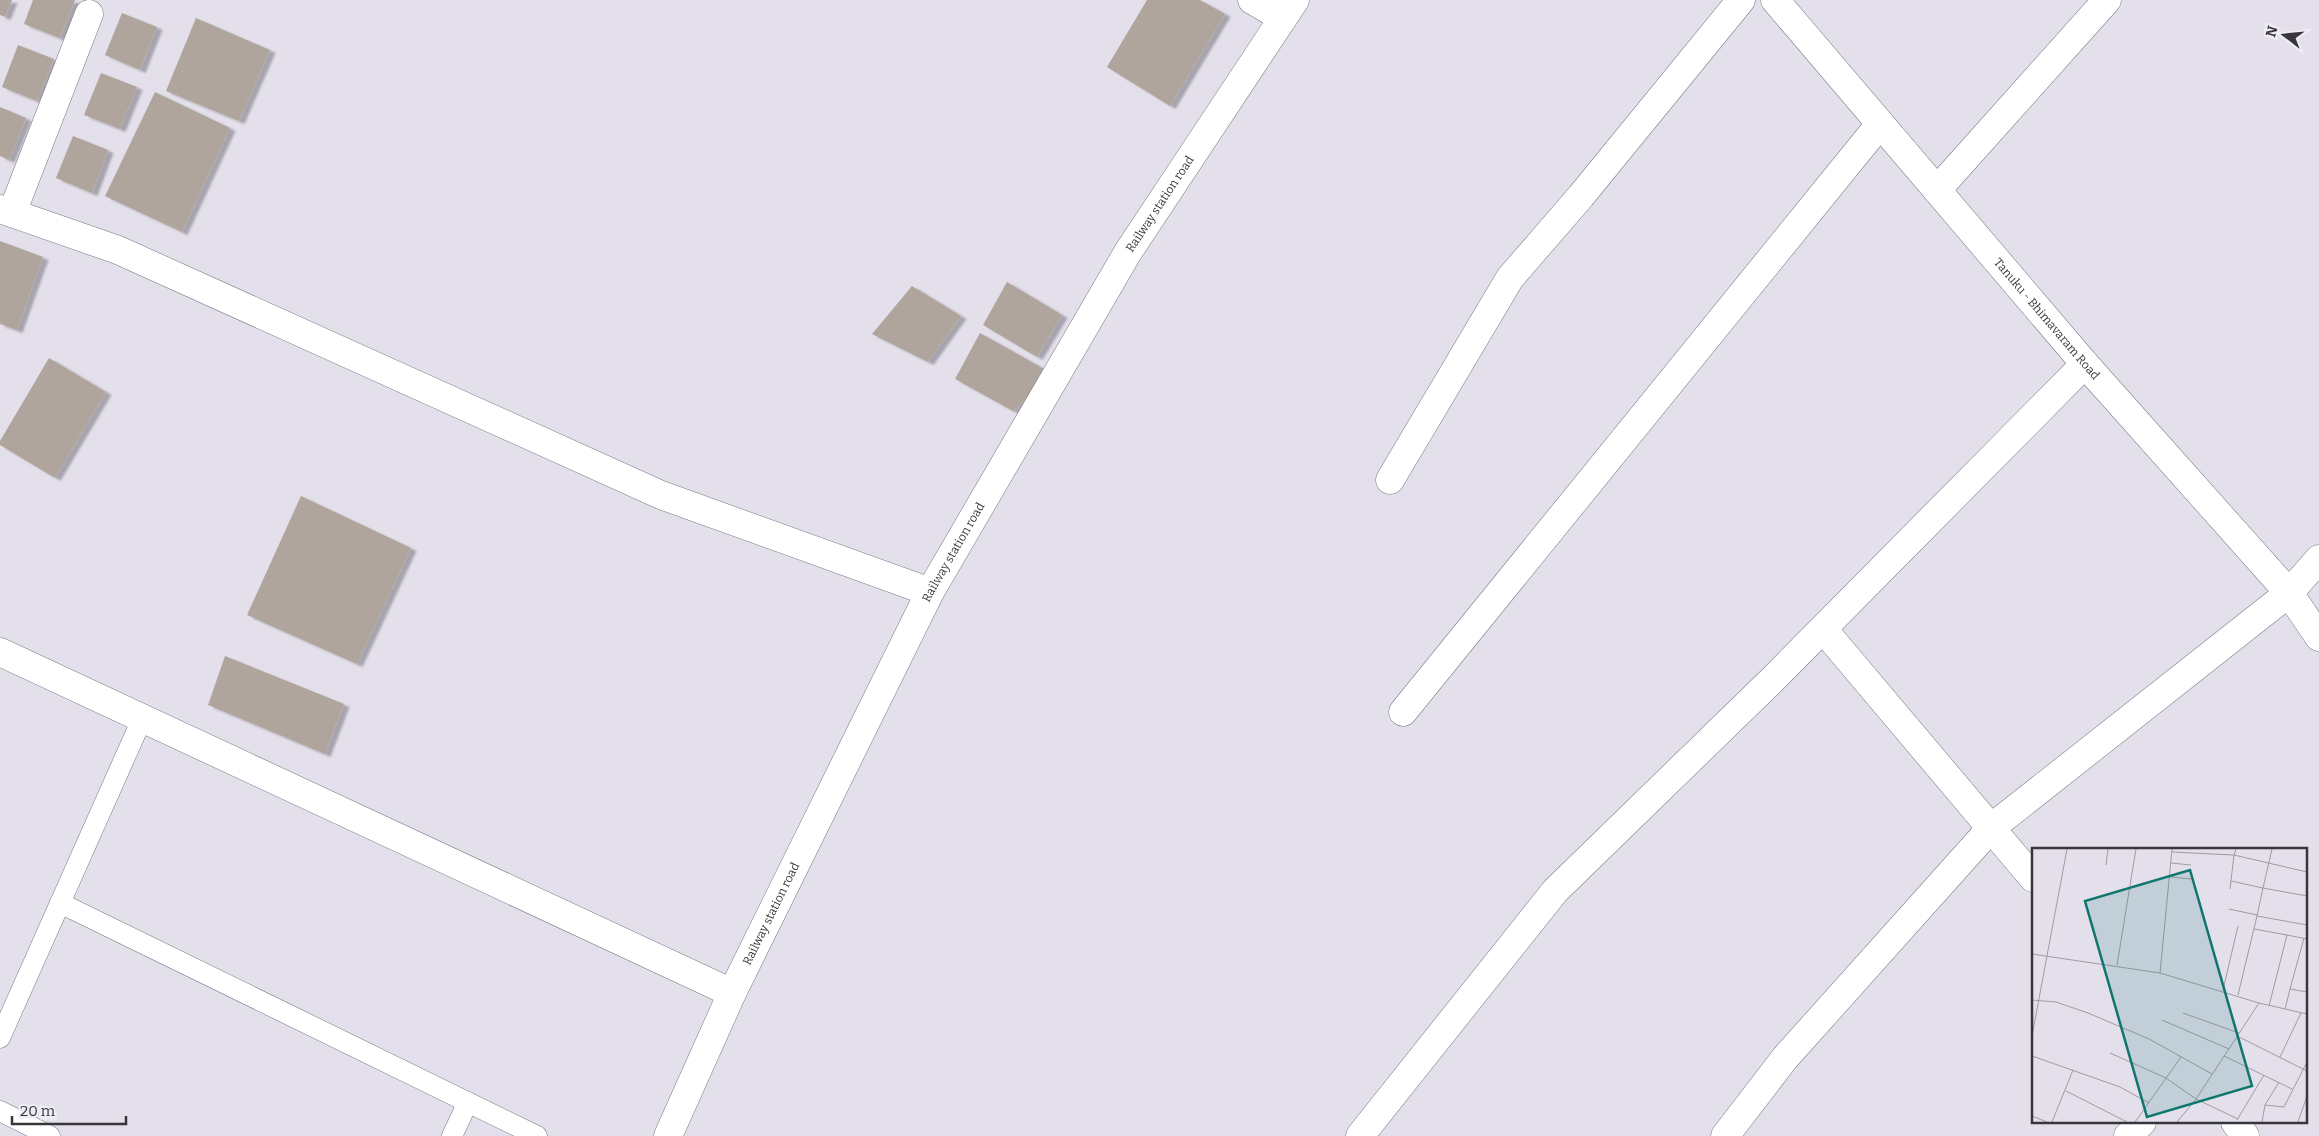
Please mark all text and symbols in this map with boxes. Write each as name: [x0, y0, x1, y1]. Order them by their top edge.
north arrow: [2259, 10, 2309, 60]
text: N: [2262, 24, 2282, 39]
street label: Railway station road: [1123, 153, 1197, 255]
street label: Tanuku - Bhimavaram Road: [1991, 255, 2102, 382]
street label: Railway station road: [919, 500, 988, 604]
inset map: [2032, 848, 2306, 1124]
street label: Railway station road: [740, 860, 802, 967]
scale bar: [12, 1094, 126, 1126]
text: 20 m: [20, 1102, 56, 1120]

